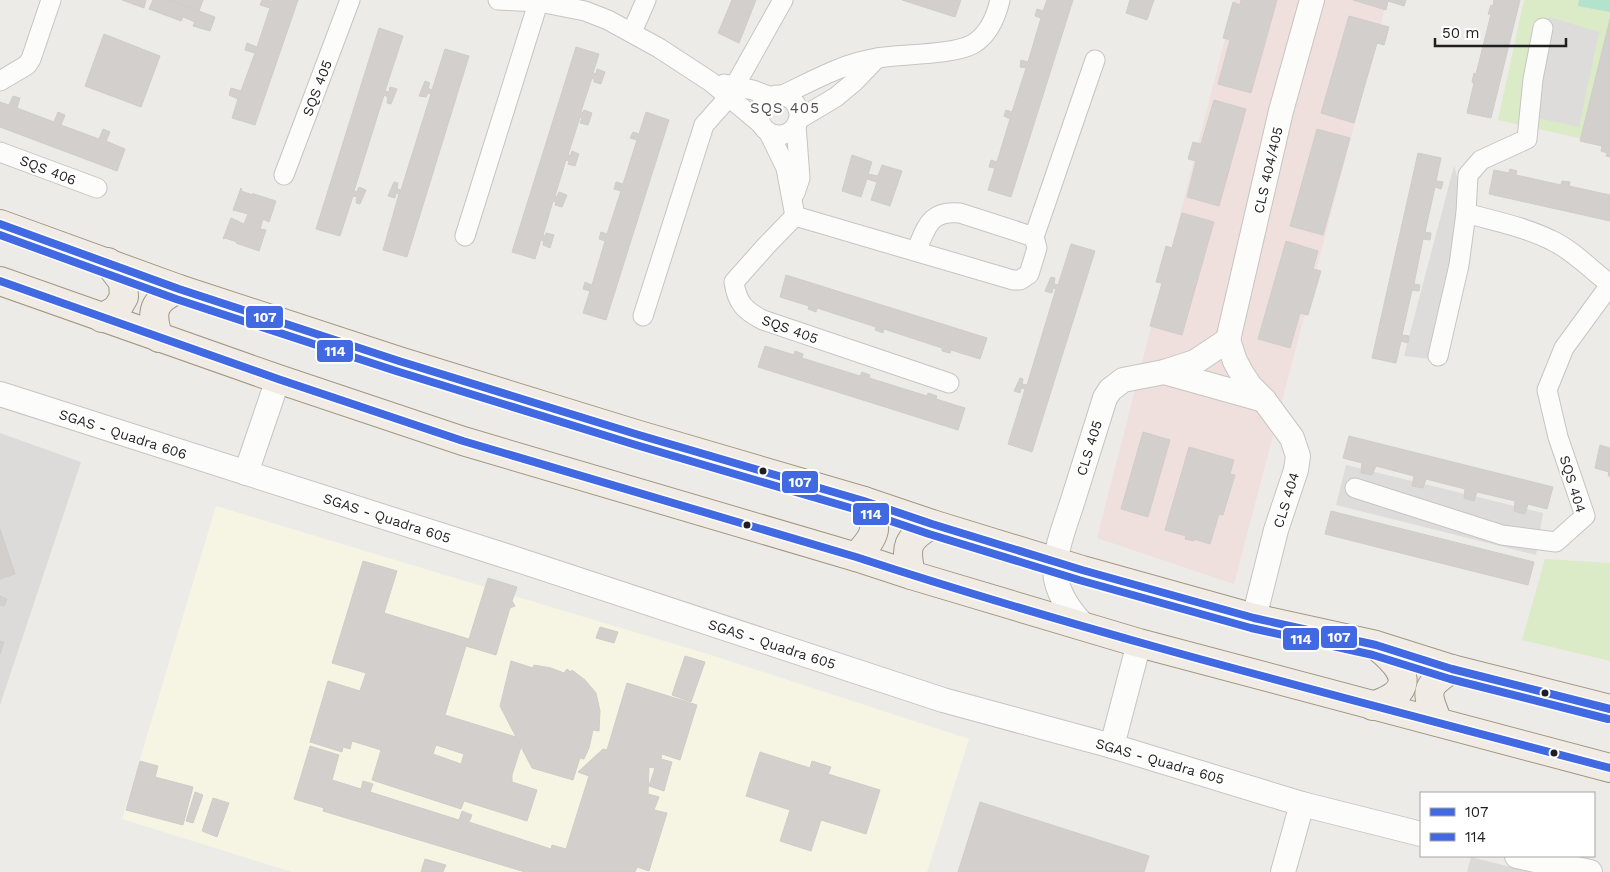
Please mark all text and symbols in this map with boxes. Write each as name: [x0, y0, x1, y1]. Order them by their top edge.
scale bar: [1435, 15, 1566, 47]
text: 50 m: [1442, 24, 1479, 42]
street label: SQS 405: [299, 58, 335, 118]
district label: SQS 405: [750, 99, 820, 117]
street label: CLS 404/405: [1250, 125, 1286, 215]
street label: SQS 406: [18, 152, 78, 188]
line badge: 107: [245, 305, 284, 329]
text: 107: [253, 309, 277, 325]
street label: SQS 405: [760, 311, 820, 347]
line badge: 114: [316, 339, 354, 363]
text: 114: [324, 343, 346, 359]
street label: SGAS - Quadra 606: [57, 406, 189, 462]
street label: CLS 405: [1073, 418, 1105, 478]
street label: SQS 404: [1557, 453, 1589, 515]
unlabelled marker: [758, 466, 768, 476]
line badge: 107: [781, 470, 819, 494]
street label: CLS 404: [1270, 470, 1302, 530]
text: 107: [788, 474, 812, 490]
street label: SGAS - Quadra 605: [321, 490, 453, 546]
line badge: 114: [852, 502, 890, 526]
text: 114: [860, 506, 882, 522]
unlabelled marker: [742, 520, 752, 530]
street label: SGAS - Quadra 605: [706, 616, 838, 672]
line badge: 107: [1320, 625, 1358, 649]
line badge: 114: [1282, 627, 1320, 651]
text: 107: [1327, 629, 1351, 645]
text: 114: [1290, 631, 1312, 647]
unlabelled marker: [1540, 688, 1550, 698]
street label: SGAS - Quadra 605: [1094, 735, 1226, 787]
unlabelled marker: [1549, 748, 1559, 758]
legend: [1420, 792, 1595, 857]
text: 107: [1465, 803, 1488, 821]
text: 114: [1465, 828, 1486, 846]

